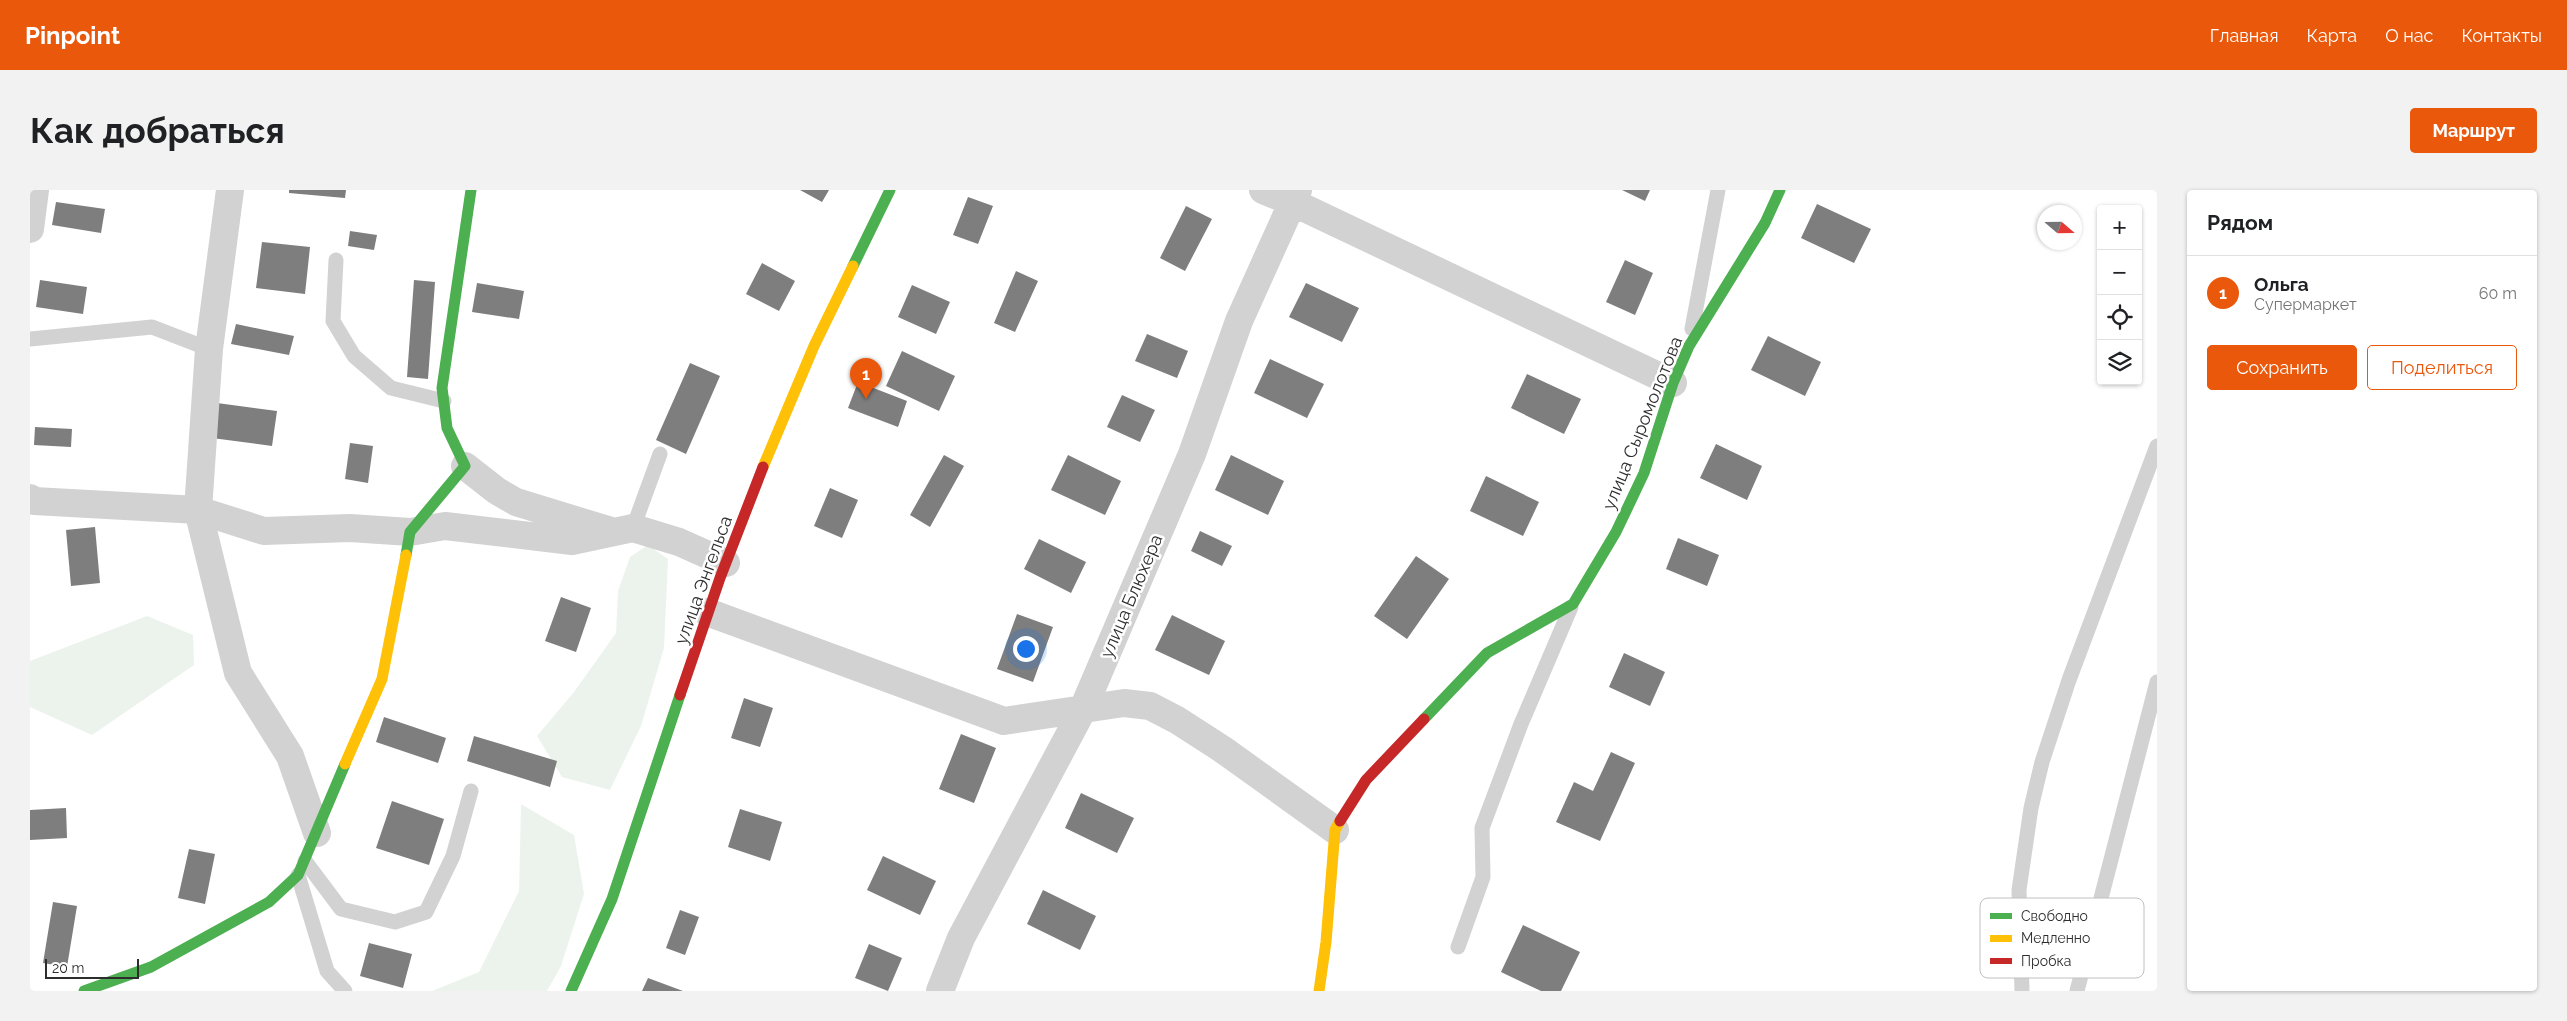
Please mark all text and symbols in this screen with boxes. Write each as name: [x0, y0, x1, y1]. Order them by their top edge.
text: Pinpoint: [25, 21, 120, 50]
text: Главная: [2210, 25, 2278, 46]
text: Карта: [2306, 25, 2357, 46]
text: О нас: [2385, 25, 2433, 46]
text: Контакты: [2461, 25, 2542, 46]
button: Маршрут: [2410, 108, 2537, 153]
text: Как добраться: [30, 110, 285, 151]
north arrow: [2037, 205, 2082, 250]
map controls: [2097, 205, 2142, 385]
button: +: [2097, 205, 2142, 250]
text: Рядом: [2207, 210, 2273, 235]
button: −: [2097, 250, 2142, 295]
text: Ольга: [2254, 273, 2309, 295]
text: 1: [2219, 284, 2227, 303]
text: 60 m: [2479, 284, 2517, 303]
button: locate: [2097, 295, 2142, 340]
text: Супермаркет: [2254, 295, 2357, 314]
street label: улица Сыромолотова: [1598, 333, 1686, 513]
button: layers: [2097, 340, 2142, 385]
button: Сохранить: [2207, 345, 2357, 390]
button: Поделиться: [2367, 345, 2517, 390]
pin: 1: [850, 358, 882, 399]
street label: улица Энгельса: [670, 513, 736, 647]
street label: улица Блюхера: [1096, 531, 1166, 661]
your location: [1013, 636, 1039, 662]
legend: [1980, 898, 2144, 978]
text: Свободно: [2021, 908, 2088, 924]
text: Медленно: [2021, 930, 2090, 946]
text: Пробка: [2021, 953, 2071, 969]
scale bar: [45, 956, 139, 979]
text: 20 m: [52, 960, 84, 976]

